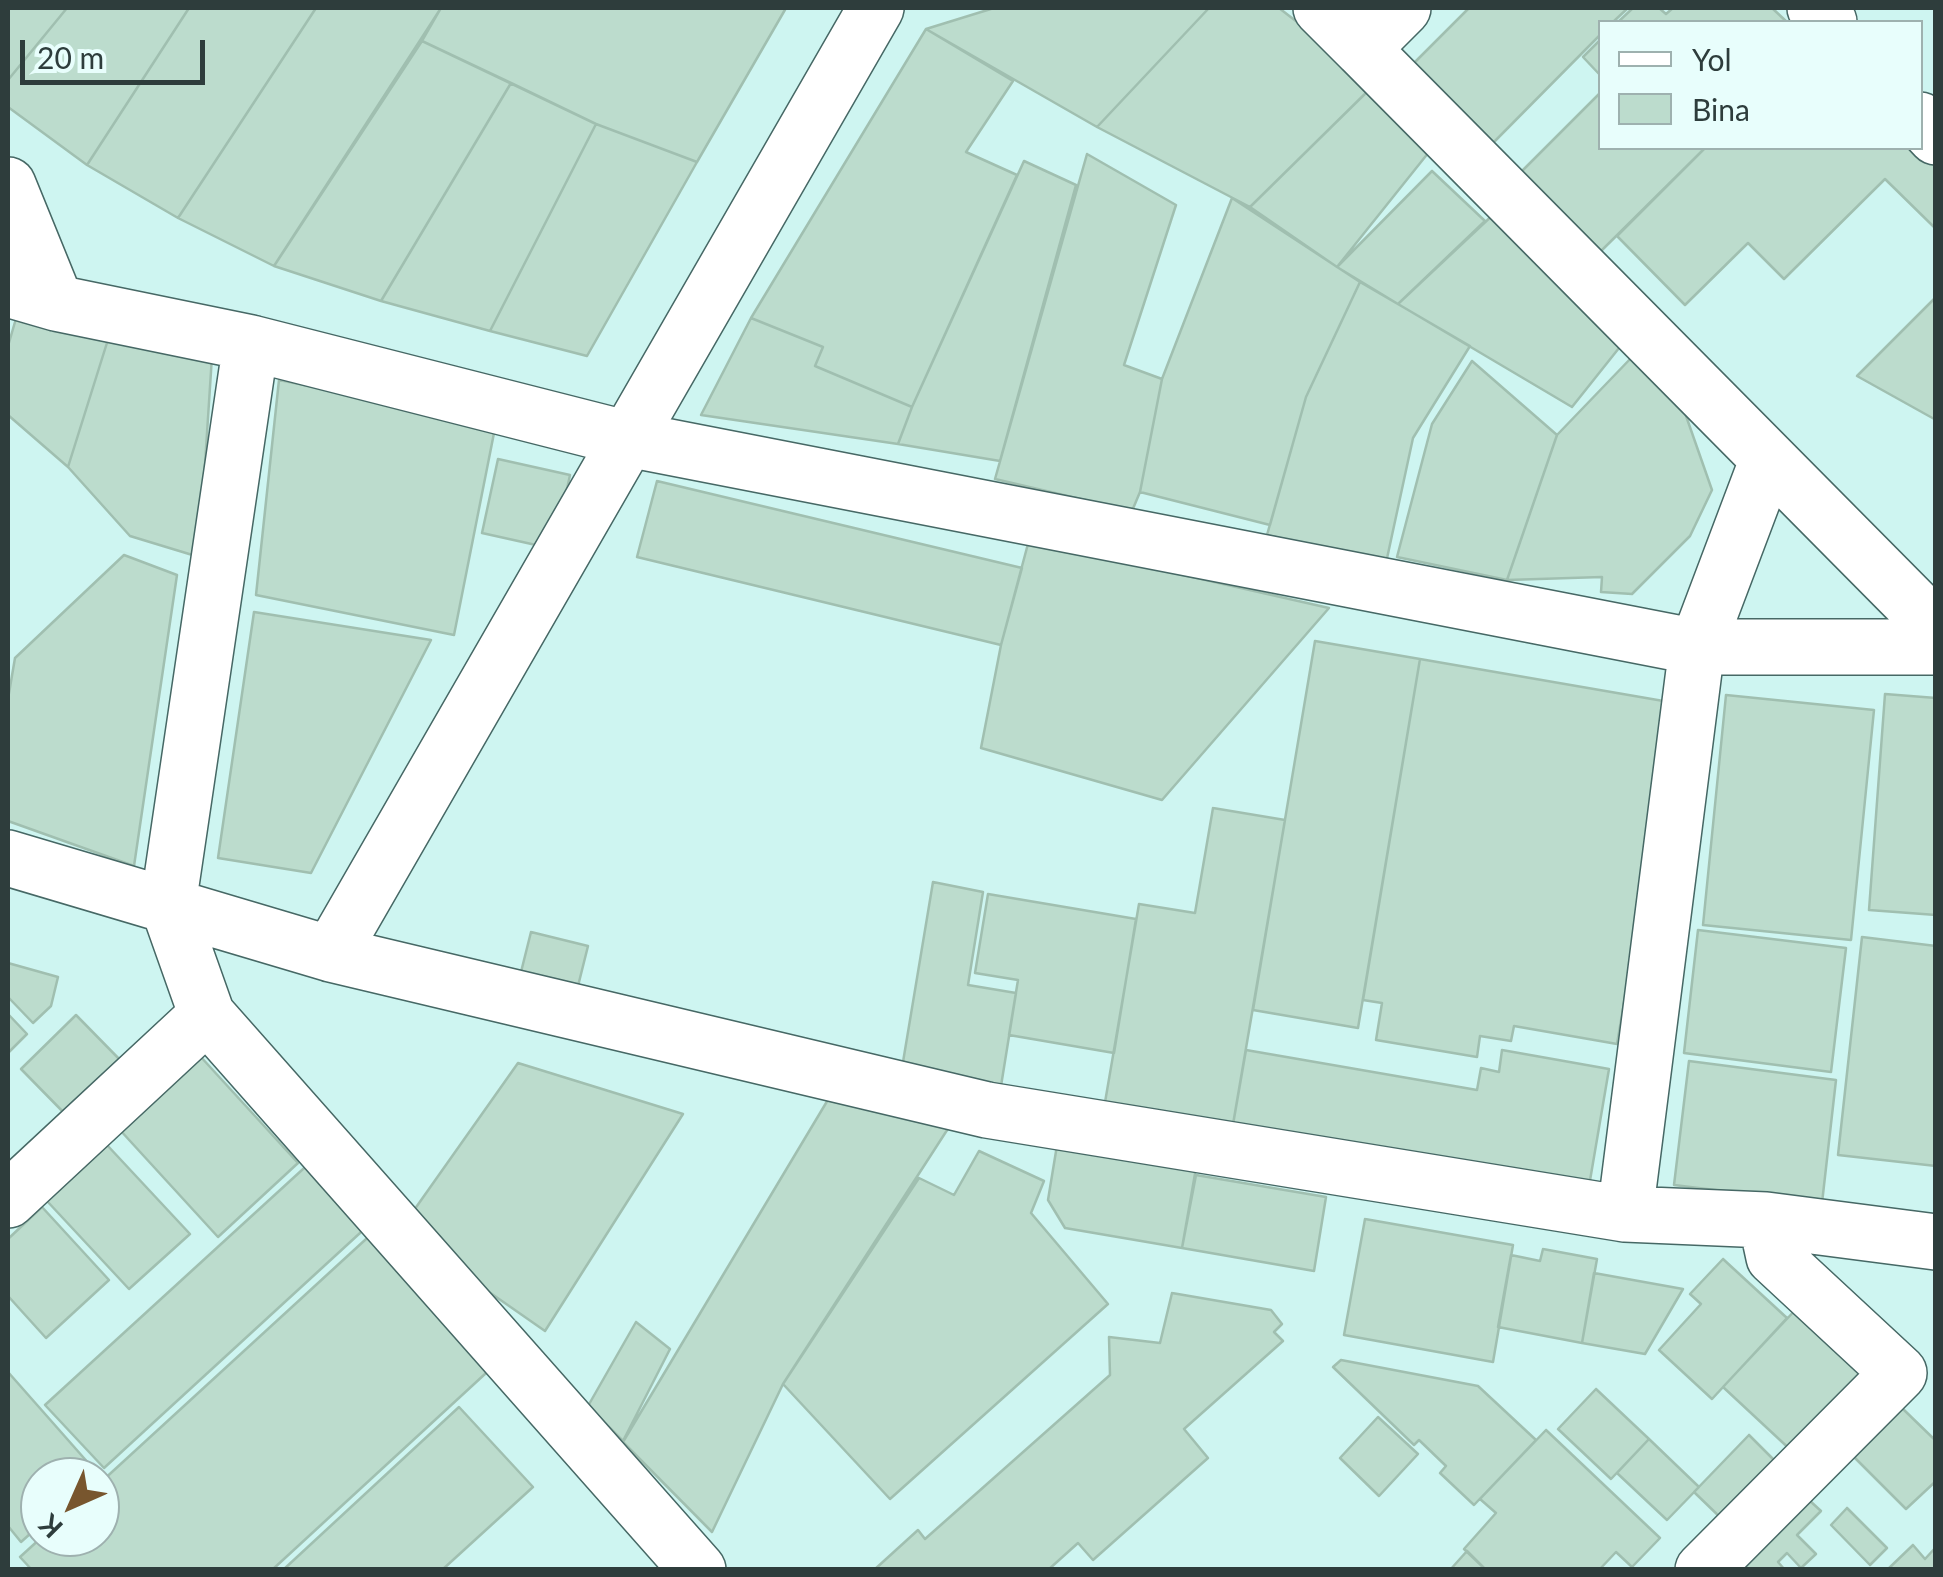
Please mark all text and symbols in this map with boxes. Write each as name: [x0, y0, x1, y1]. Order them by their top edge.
scale bar: [25, 20, 210, 82]
legend: [1598, 20, 1923, 150]
text: 20 m: [37, 39, 104, 75]
text: Yol: [1692, 41, 1732, 77]
text: Bina: [1692, 91, 1750, 127]
north arrow: [20, 1457, 120, 1557]
text: K: [31, 1508, 69, 1546]

